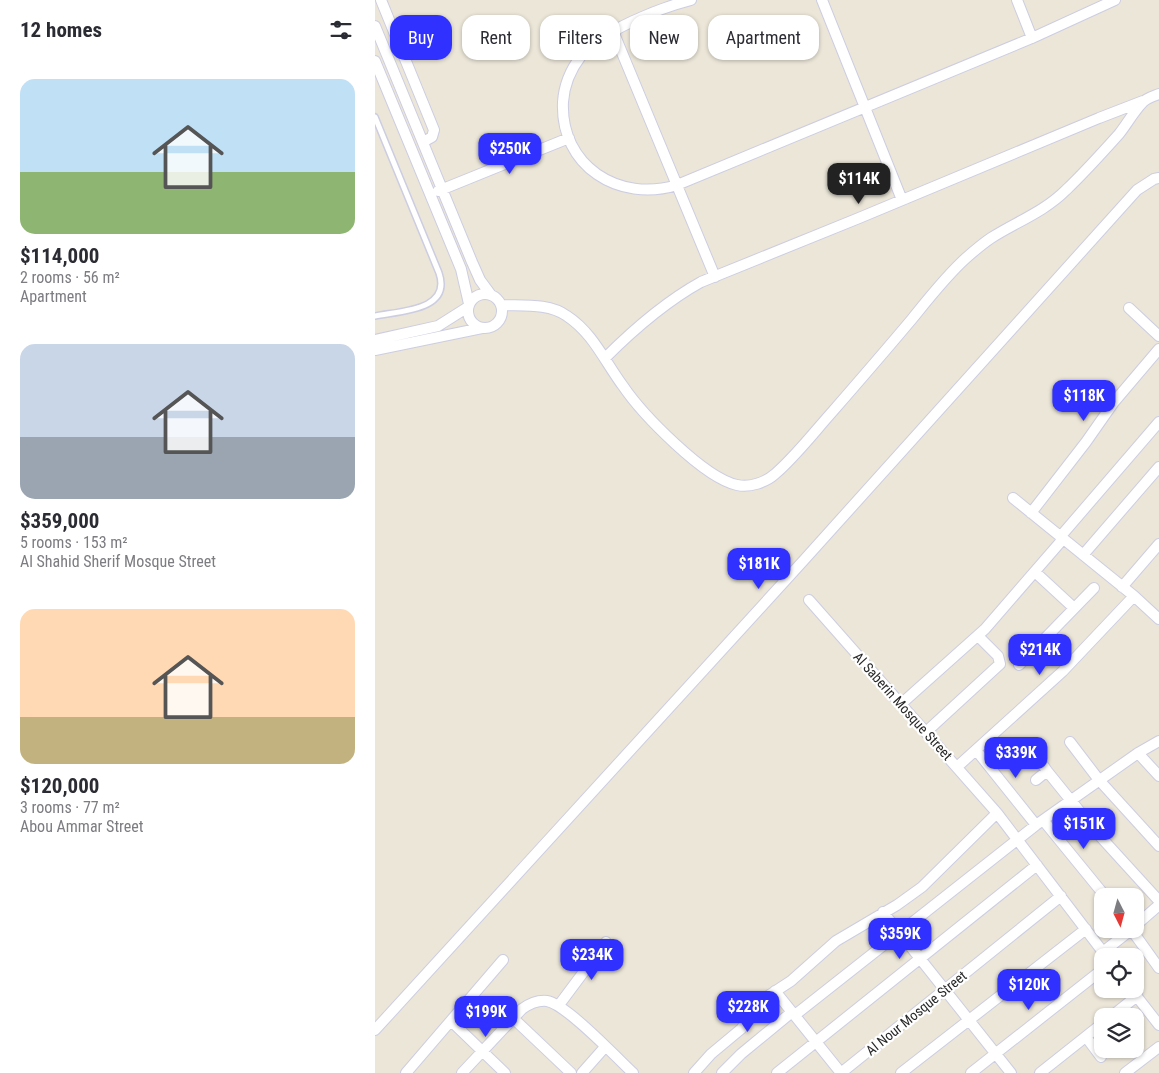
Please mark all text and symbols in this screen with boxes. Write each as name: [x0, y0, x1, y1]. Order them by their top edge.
chip: Buy: [390, 15, 452, 60]
chip: Rent: [462, 15, 530, 60]
chip: Filters: [540, 15, 620, 60]
chip: New: [630, 15, 698, 60]
chip: Apartment: [708, 15, 819, 60]
icon: filters: [327, 16, 355, 44]
text: 12 homes: [20, 18, 102, 42]
icon: home: [143, 112, 233, 202]
pin: $250K: [475, 132, 545, 175]
text: $250K: [489, 139, 531, 158]
pin: $114K: [824, 162, 894, 205]
text: $114K: [838, 169, 880, 188]
text: $114,000: [20, 244, 99, 268]
text: 2 rooms · 56 m²: [20, 268, 120, 287]
text: Apartment: [20, 287, 87, 306]
icon: home: [143, 377, 233, 467]
pin: $118K: [1049, 380, 1119, 422]
text: $118K: [1063, 386, 1105, 405]
text: $359,000: [20, 509, 99, 533]
text: 5 rooms · 153 m²: [20, 533, 128, 552]
pin: $181K: [724, 548, 794, 590]
text: Al Shahid Sherif Mosque Street: [20, 552, 216, 571]
text: $181K: [738, 554, 780, 573]
pin: $214K: [1005, 634, 1075, 676]
text: $214K: [1019, 640, 1061, 659]
icon: home: [143, 642, 233, 732]
street label: Al Saberin Mosque Street: [850, 649, 956, 763]
pin: $339K: [981, 736, 1051, 779]
text: $339K: [995, 743, 1037, 762]
text: $120,000: [20, 774, 99, 798]
text: 3 rooms · 77 m²: [20, 798, 120, 817]
pin: $151K: [1049, 808, 1119, 850]
text: $151K: [1063, 814, 1105, 833]
text: Abou Ammar Street: [20, 817, 144, 836]
north arrow: [1094, 888, 1144, 938]
map controls: [1094, 888, 1144, 1058]
pin: $359K: [865, 918, 935, 960]
text: $359K: [879, 924, 921, 943]
pin: $234K: [557, 938, 627, 981]
text: $234K: [571, 945, 613, 964]
button: locate: [1094, 948, 1144, 998]
street label: Al Nour Mosque Street: [862, 968, 970, 1058]
pin: $120K: [994, 968, 1064, 1011]
text: $120K: [1008, 975, 1050, 994]
pin: $228K: [713, 990, 783, 1033]
pin: $199K: [451, 996, 521, 1038]
text: $228K: [727, 997, 769, 1016]
text: $199K: [465, 1002, 507, 1021]
button: layers: [1094, 1008, 1144, 1058]

